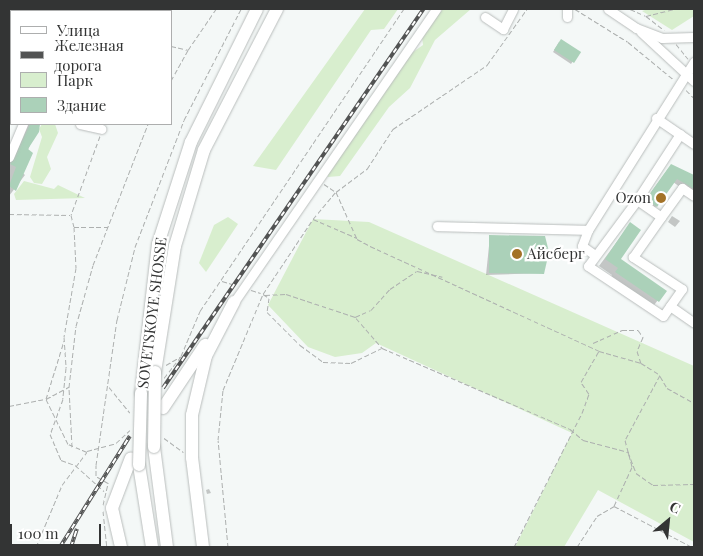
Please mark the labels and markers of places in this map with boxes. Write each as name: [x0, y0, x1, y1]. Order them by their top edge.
place label: Ozon: [616, 189, 651, 207]
marker: Ozon: [655, 192, 667, 204]
place label: Айсберг: [527, 245, 585, 263]
marker: Айсберг: [511, 248, 523, 260]

